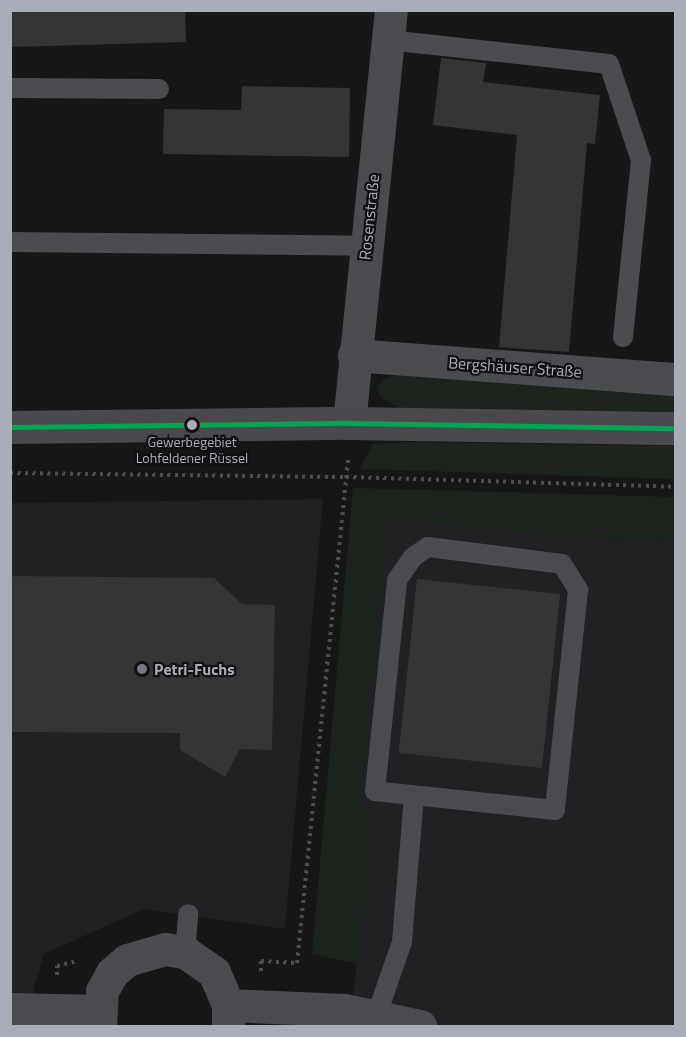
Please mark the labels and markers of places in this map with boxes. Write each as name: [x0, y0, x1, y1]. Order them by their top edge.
marker: Gewerbegebiet Lohfeldener Rüssel: [186, 419, 198, 431]
place label: Gewerbegebiet Lohfeldener Rüssel: [136, 434, 248, 466]
place label: Petri-Fuchs: [154, 659, 235, 679]
marker: Petri-Fuchs: [135, 662, 149, 676]

